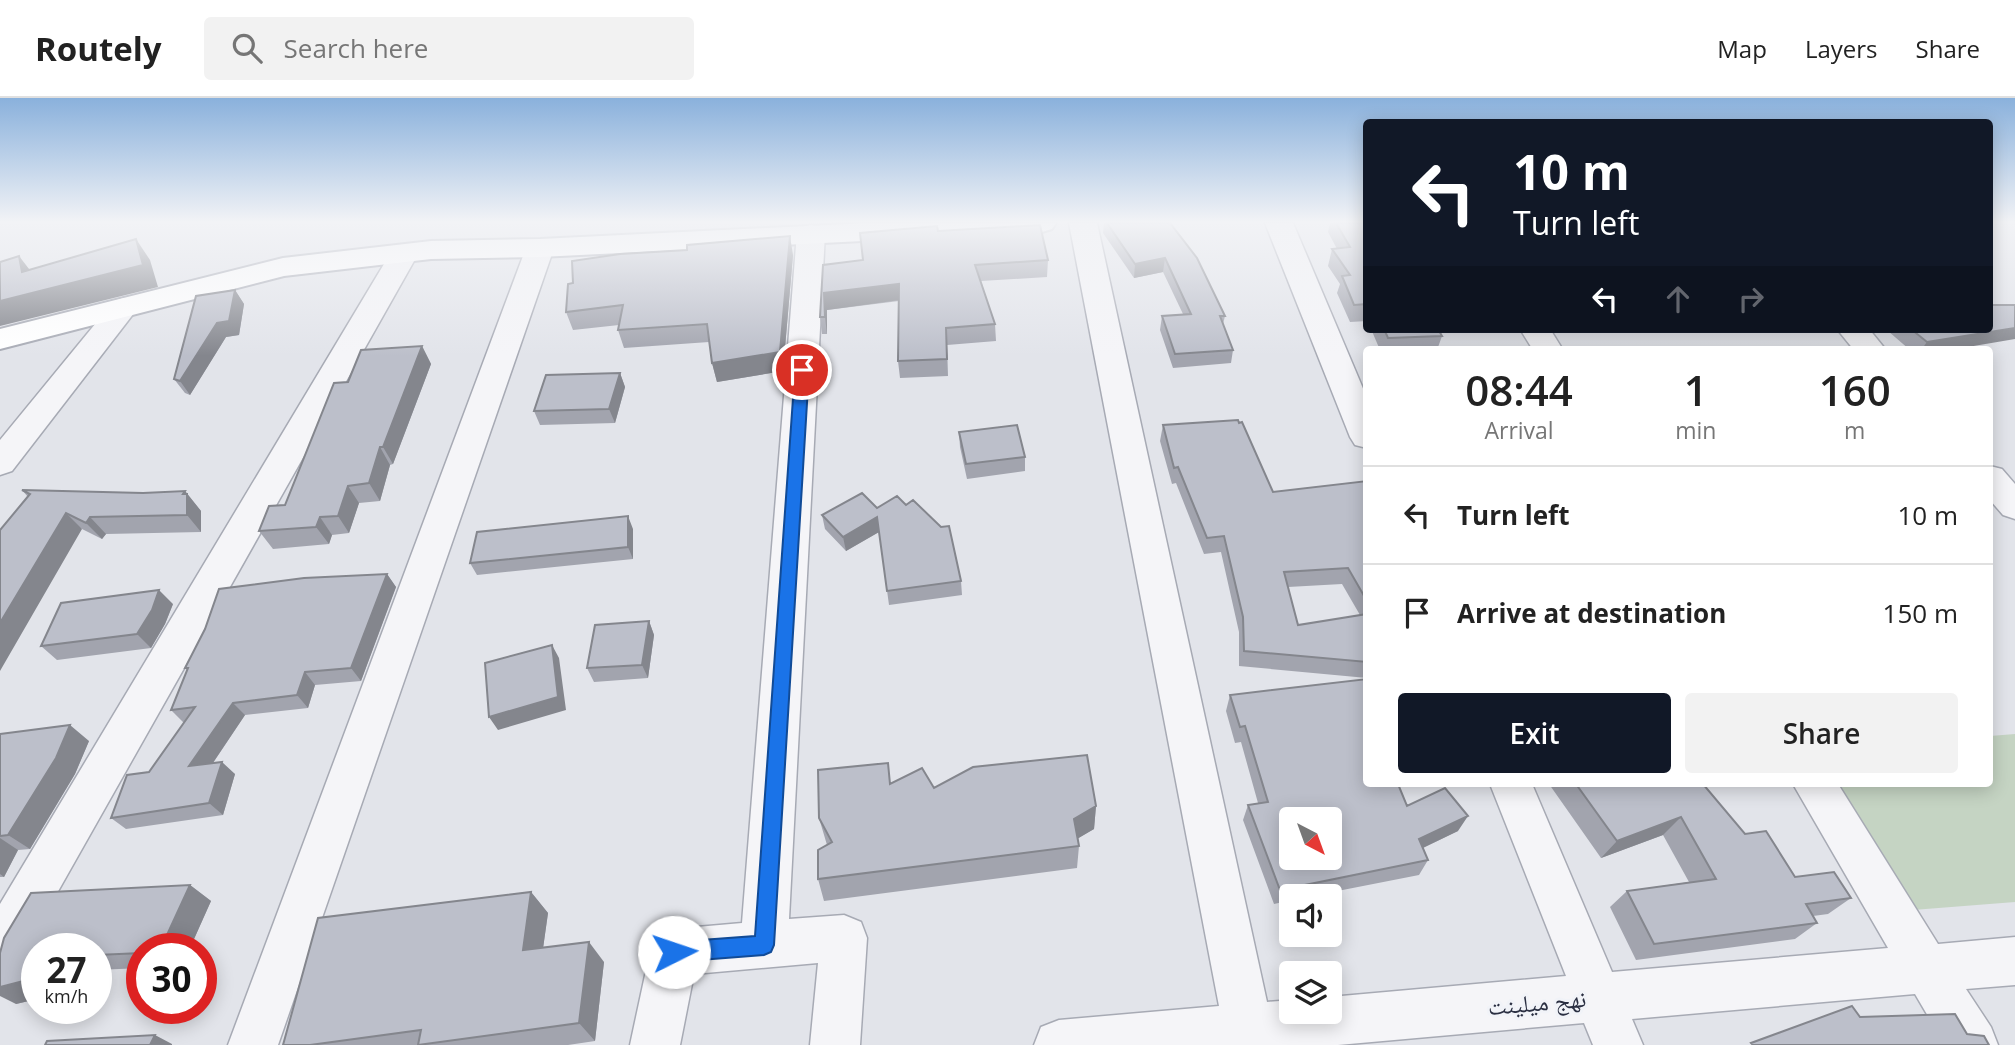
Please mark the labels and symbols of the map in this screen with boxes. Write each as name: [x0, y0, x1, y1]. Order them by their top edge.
pin: [772, 340, 832, 400]
north arrow: [1279, 807, 1342, 870]
position arrow: [637, 915, 711, 989]
speed limit sign: 30: [126, 933, 217, 1024]
street label: نهج ميلينت: [1486, 981, 1587, 1022]

